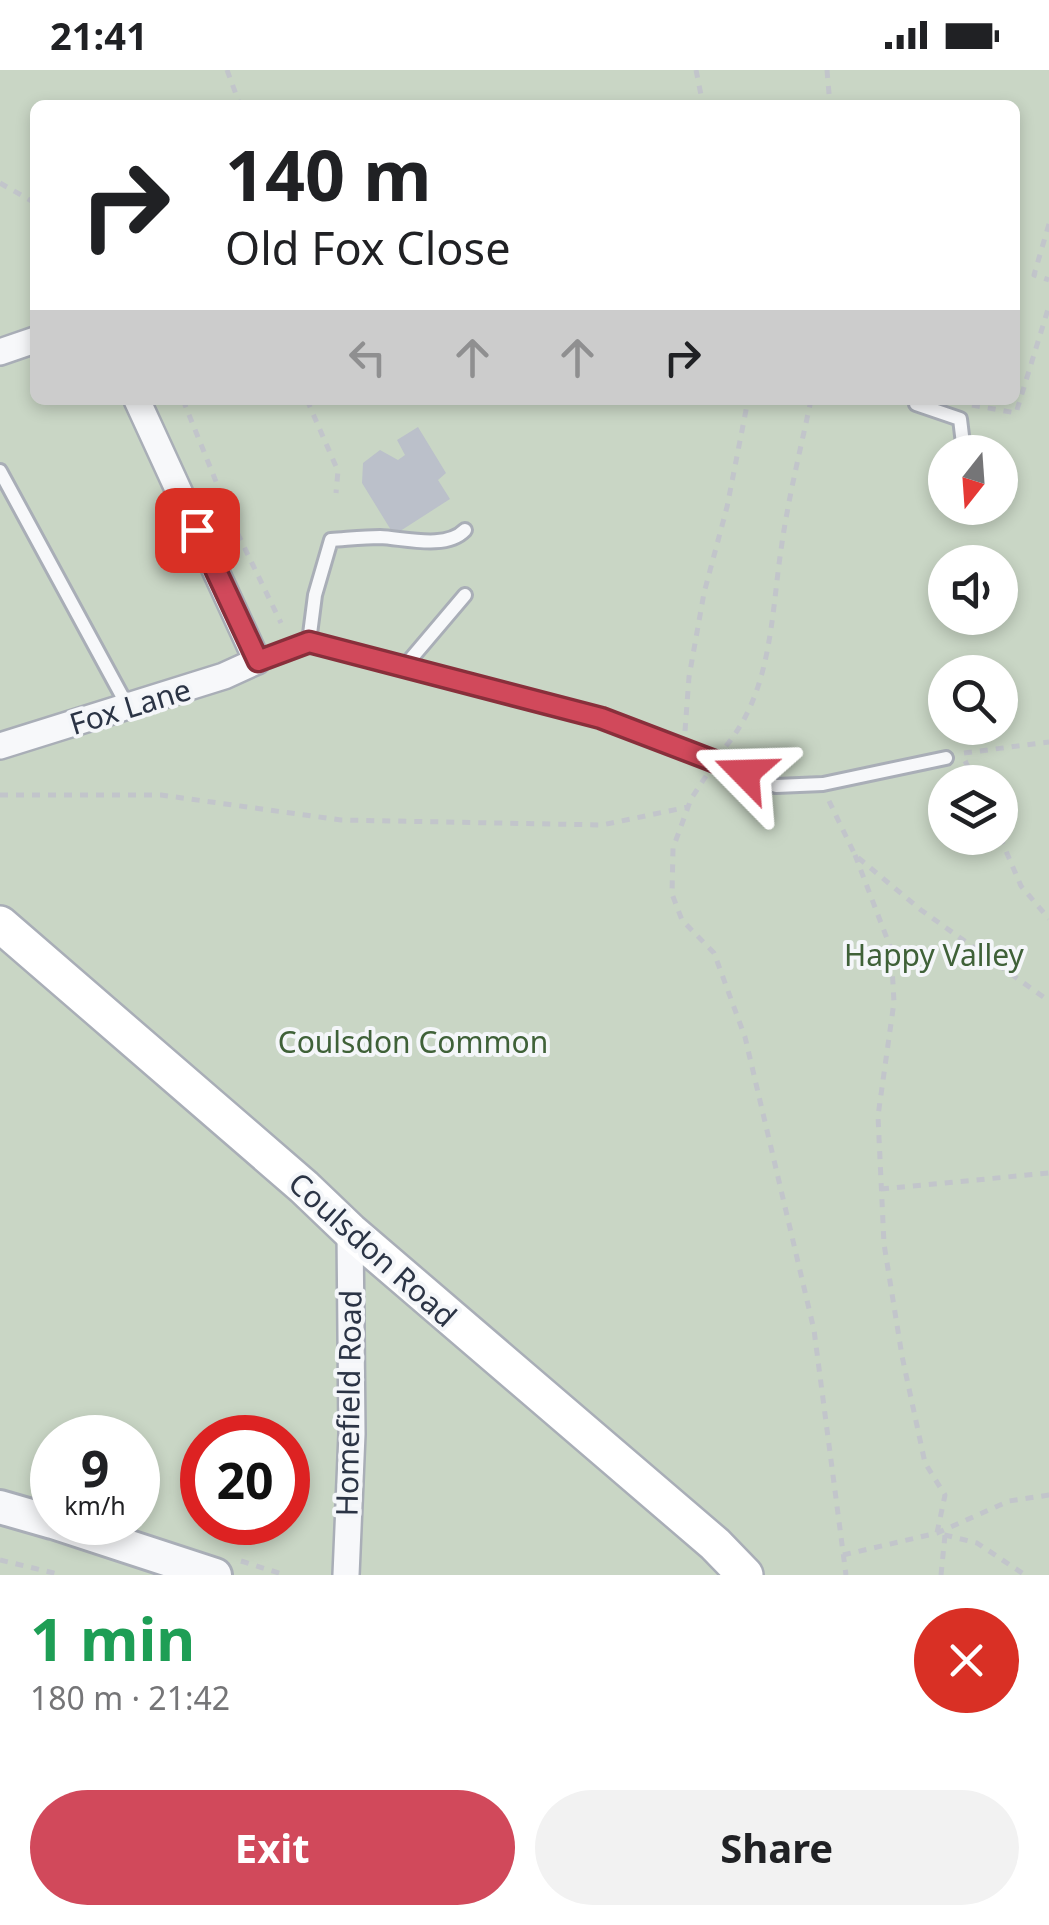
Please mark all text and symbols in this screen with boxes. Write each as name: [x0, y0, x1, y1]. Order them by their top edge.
text: 21:41: [50, 9, 148, 61]
text: 140 m: [225, 126, 432, 222]
icon: right: [60, 140, 190, 270]
text: Old Fox Close: [225, 217, 511, 278]
icon: left: [340, 330, 395, 385]
icon: ahead: [445, 330, 500, 385]
icon: ahead: [550, 330, 605, 385]
icon: right: [655, 330, 710, 385]
north arrow: [928, 435, 1018, 525]
map controls: [928, 435, 1018, 855]
pin: [155, 488, 240, 573]
icon: arrive: [170, 503, 225, 558]
button: sound: [928, 545, 1018, 635]
button: search: [928, 655, 1018, 745]
street label: Fox Lane: [64, 668, 196, 744]
position arrow: [693, 721, 797, 825]
button: layers: [928, 765, 1018, 855]
park label: Happy Valley: [844, 934, 1025, 975]
park label: Coulsdon Common: [278, 1021, 548, 1062]
street label: Coulsdon Road: [280, 1163, 466, 1335]
street label: Homefield Road: [326, 1289, 370, 1517]
speed limit sign: 20: [180, 1415, 310, 1545]
text: 9: [81, 1434, 109, 1502]
text: km/h: [64, 1488, 126, 1522]
text: 1 min: [30, 1597, 195, 1679]
button: close: [914, 1608, 1019, 1713]
text: 180 m · 21:42: [30, 1676, 230, 1719]
button: Exit: [30, 1790, 515, 1905]
button: Share: [535, 1790, 1019, 1905]

